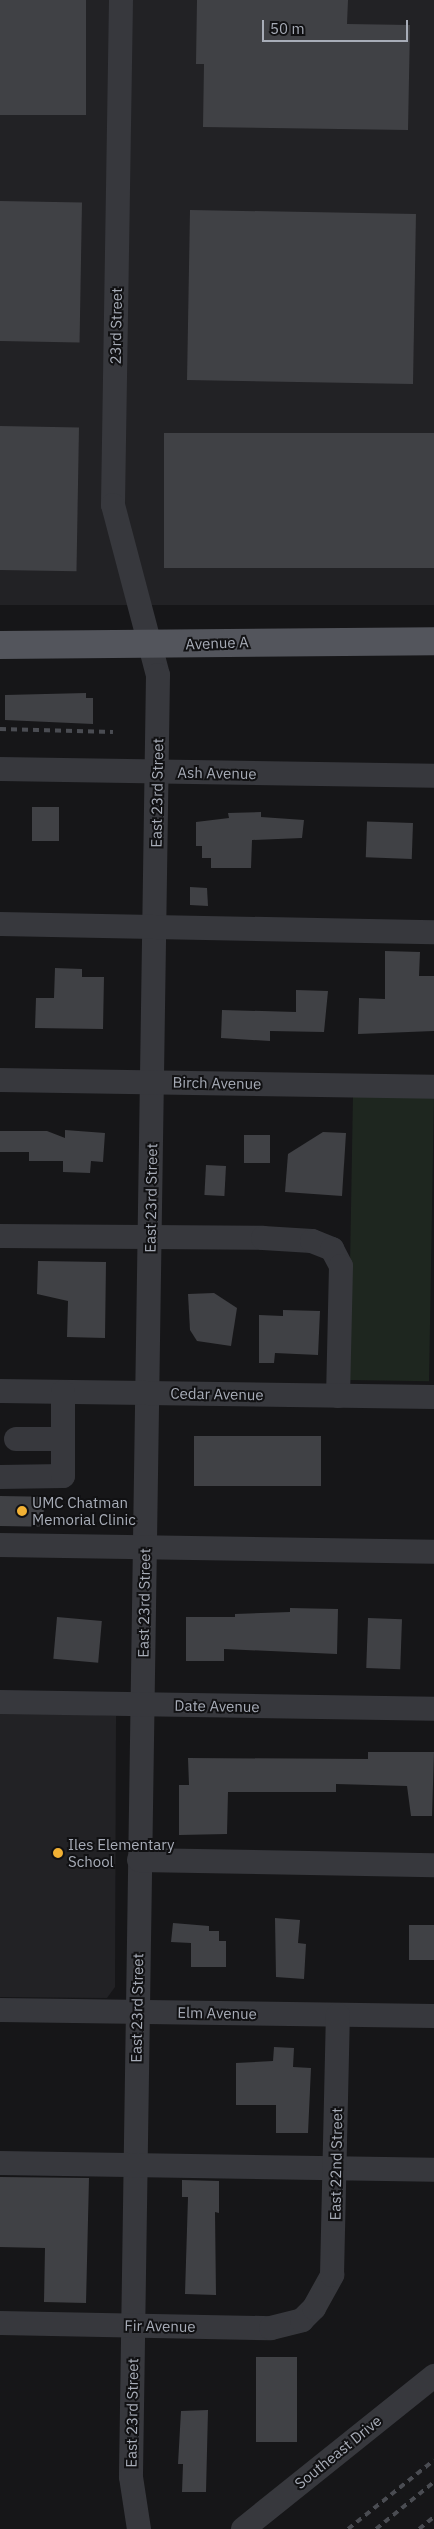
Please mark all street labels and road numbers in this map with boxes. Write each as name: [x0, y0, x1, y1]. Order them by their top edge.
street label: 23rd Street: [106, 287, 126, 365]
street label: Avenue A: [185, 633, 249, 653]
street label: East 23rd Street: [147, 738, 167, 848]
street label: Ash Avenue: [177, 763, 257, 783]
street label: Birch Avenue: [173, 1073, 261, 1093]
street label: East 23rd Street: [141, 1143, 161, 1253]
street label: Cedar Avenue: [170, 1384, 264, 1404]
street label: East 23rd Street: [134, 1548, 154, 1658]
street label: Date Avenue: [174, 1696, 260, 1716]
street label: East 23rd Street: [127, 1953, 147, 2063]
street label: Elm Avenue: [177, 2003, 257, 2023]
street label: East 22nd Street: [326, 2108, 346, 2220]
street label: Fir Avenue: [124, 2316, 196, 2336]
street label: East 23rd Street: [122, 2358, 142, 2468]
street label: Southeast Drive: [291, 2411, 385, 2493]

